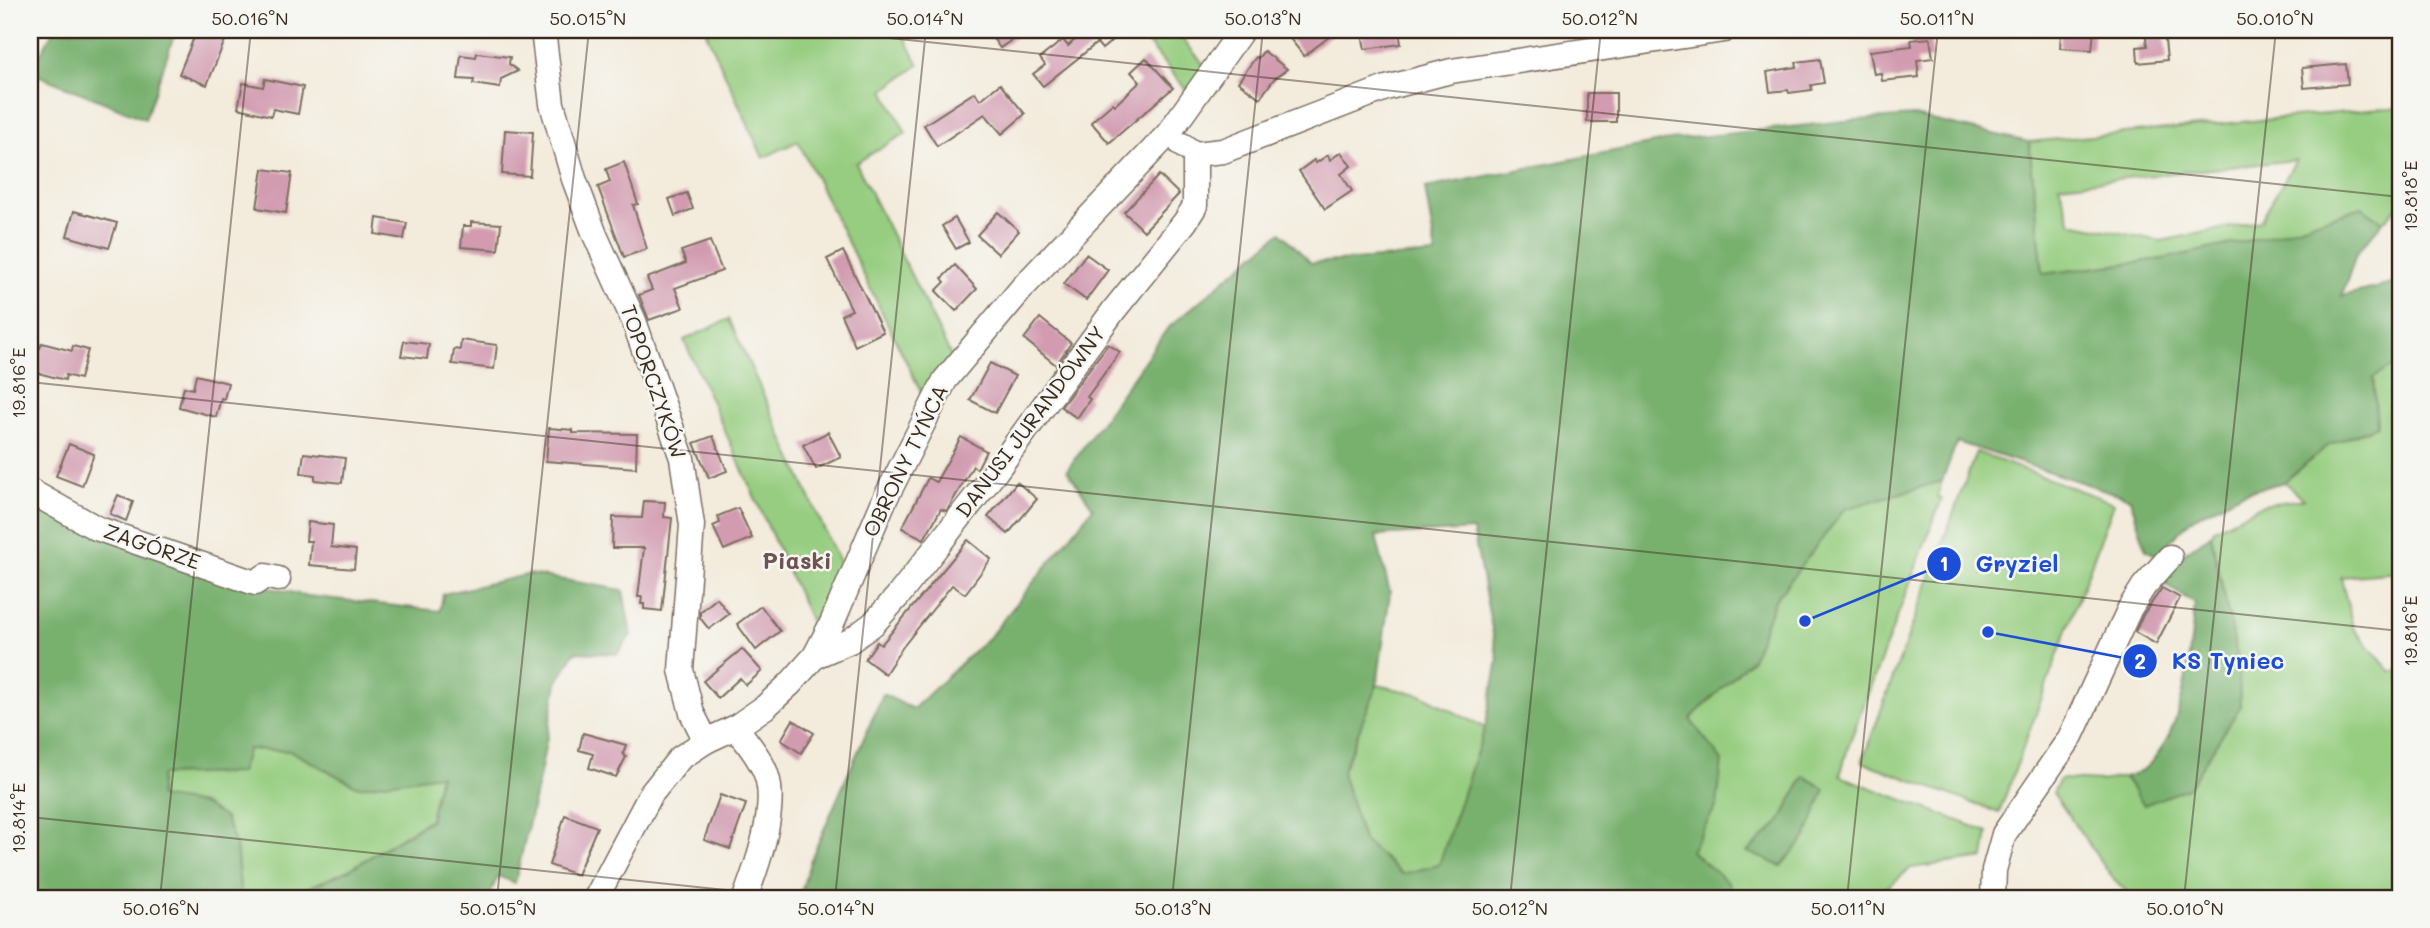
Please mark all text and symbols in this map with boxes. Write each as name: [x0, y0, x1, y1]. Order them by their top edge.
text: 50.016°N: [211, 6, 289, 30]
text: 50.015°N: [550, 6, 626, 30]
text: 50.014°N: [887, 6, 963, 30]
text: 50.013°N: [1225, 6, 1301, 30]
text: 50.012°N: [1562, 6, 1638, 30]
text: 50.011°N: [1900, 6, 1974, 30]
text: 50.010°N: [2236, 6, 2314, 30]
text: 19.818°E: [2398, 160, 2422, 232]
street label: TOPORCZYKÓW: [615, 301, 693, 462]
street label: DANUSI JURANDÓWNY: [949, 320, 1111, 522]
text: 19.816°E: [6, 347, 30, 419]
street label: OBRONY TYŃCA: [856, 380, 953, 541]
street label: ZAGÓRZE: [101, 516, 204, 575]
callout: Gryziel: [1927, 542, 2073, 586]
district label: Piaski: [762, 545, 832, 575]
text: Gryziel: [1976, 548, 2058, 578]
text: 1: [1939, 549, 1949, 576]
text: 19.816°E: [2398, 595, 2422, 667]
callout: KS Tyniec: [2123, 639, 2298, 683]
text: KS Tyniec: [2172, 645, 2284, 675]
text: 2: [2134, 647, 2146, 674]
text: 19.814°E: [6, 783, 30, 853]
text: 50.016°N: [122, 896, 200, 920]
text: 50.015°N: [460, 896, 536, 920]
text: 50.014°N: [798, 896, 874, 920]
text: 50.013°N: [1135, 896, 1211, 920]
text: 50.012°N: [1472, 896, 1548, 920]
text: 50.011°N: [1811, 896, 1885, 920]
text: 50.010°N: [2146, 896, 2224, 920]

